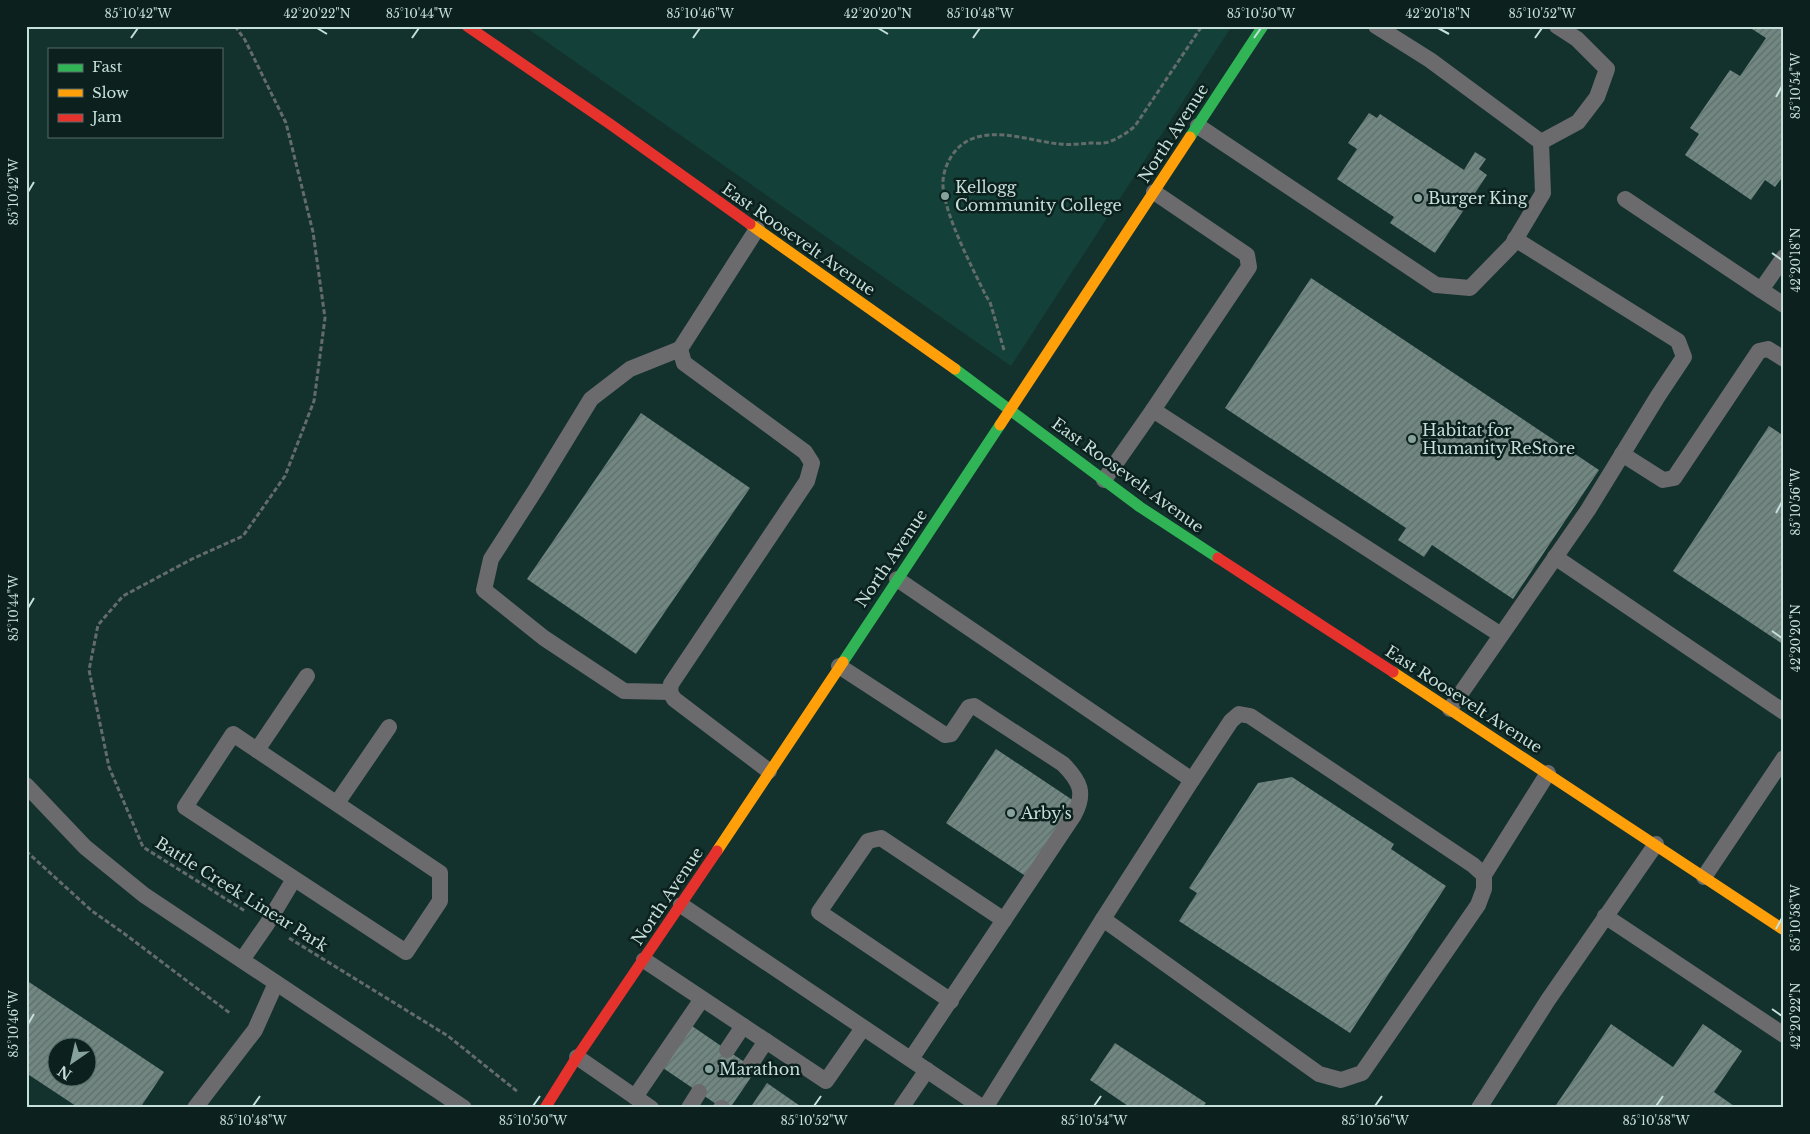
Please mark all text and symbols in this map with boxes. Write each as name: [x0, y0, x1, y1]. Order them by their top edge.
text: 85°10'42"W: [104, 6, 172, 21]
text: 42°20'22"N: [283, 6, 351, 21]
text: 85°10'44"W: [386, 6, 453, 21]
text: 85°10'46"W: [666, 6, 735, 21]
text: 42°20'20"N: [844, 6, 912, 21]
text: 85°10'48"W: [946, 6, 1014, 21]
text: 85°10'50"W: [1227, 6, 1296, 21]
text: 42°20'18"N: [1406, 6, 1471, 21]
text: 85°10'52"W: [1508, 6, 1576, 21]
legend: [48, 48, 222, 138]
text: 85°10'54"W: [1788, 52, 1803, 119]
text: Fast: [92, 57, 123, 76]
street label: North Avenue: [1134, 80, 1212, 186]
text: Slow: [92, 83, 129, 102]
text: Jam: [90, 107, 122, 126]
text: 85°10'42"W: [6, 158, 21, 226]
place label: Kellogg Community College: [955, 177, 1122, 215]
street label: East Roosevelt Avenue: [718, 178, 880, 300]
place label: Burger King: [1428, 188, 1528, 208]
marker: Kellogg Community College: [939, 190, 951, 202]
marker: Burger King: [1412, 192, 1424, 204]
text: 42°20'18"N: [1788, 227, 1803, 292]
street label: East Roosevelt Avenue: [1048, 413, 1208, 537]
place label: Habitat for Humanity ReStore: [1422, 420, 1575, 458]
marker: Habitat for Humanity ReStore: [1406, 433, 1418, 445]
text: 85°10'56"W: [1788, 467, 1803, 536]
street label: North Avenue: [851, 505, 931, 611]
text: 85°10'44"W: [6, 574, 21, 641]
text: 42°20'20"N: [1788, 604, 1803, 672]
street label: East Roosevelt Avenue: [1382, 641, 1546, 757]
place label: Arby's: [1020, 803, 1072, 823]
marker: Arby's: [1005, 807, 1017, 819]
street label: Battle Creek Linear Park: [152, 832, 332, 956]
street label: North Avenue: [627, 843, 707, 949]
text: 85°10'58"W: [1788, 884, 1803, 952]
text: 42°20'22"N: [1788, 982, 1803, 1050]
text: 85°10'46"W: [6, 989, 21, 1058]
north arrow: [48, 1036, 98, 1086]
place label: Marathon: [719, 1059, 800, 1079]
text: N: [54, 1062, 75, 1084]
marker: Marathon: [703, 1063, 715, 1075]
text: 85°10'48"W: [219, 1113, 287, 1128]
text: 85°10'50"W: [499, 1113, 568, 1128]
text: 85°10'52"W: [780, 1113, 848, 1128]
text: 85°10'54"W: [1061, 1113, 1128, 1128]
text: 85°10'56"W: [1341, 1113, 1410, 1128]
text: 85°10'58"W: [1622, 1113, 1690, 1128]

